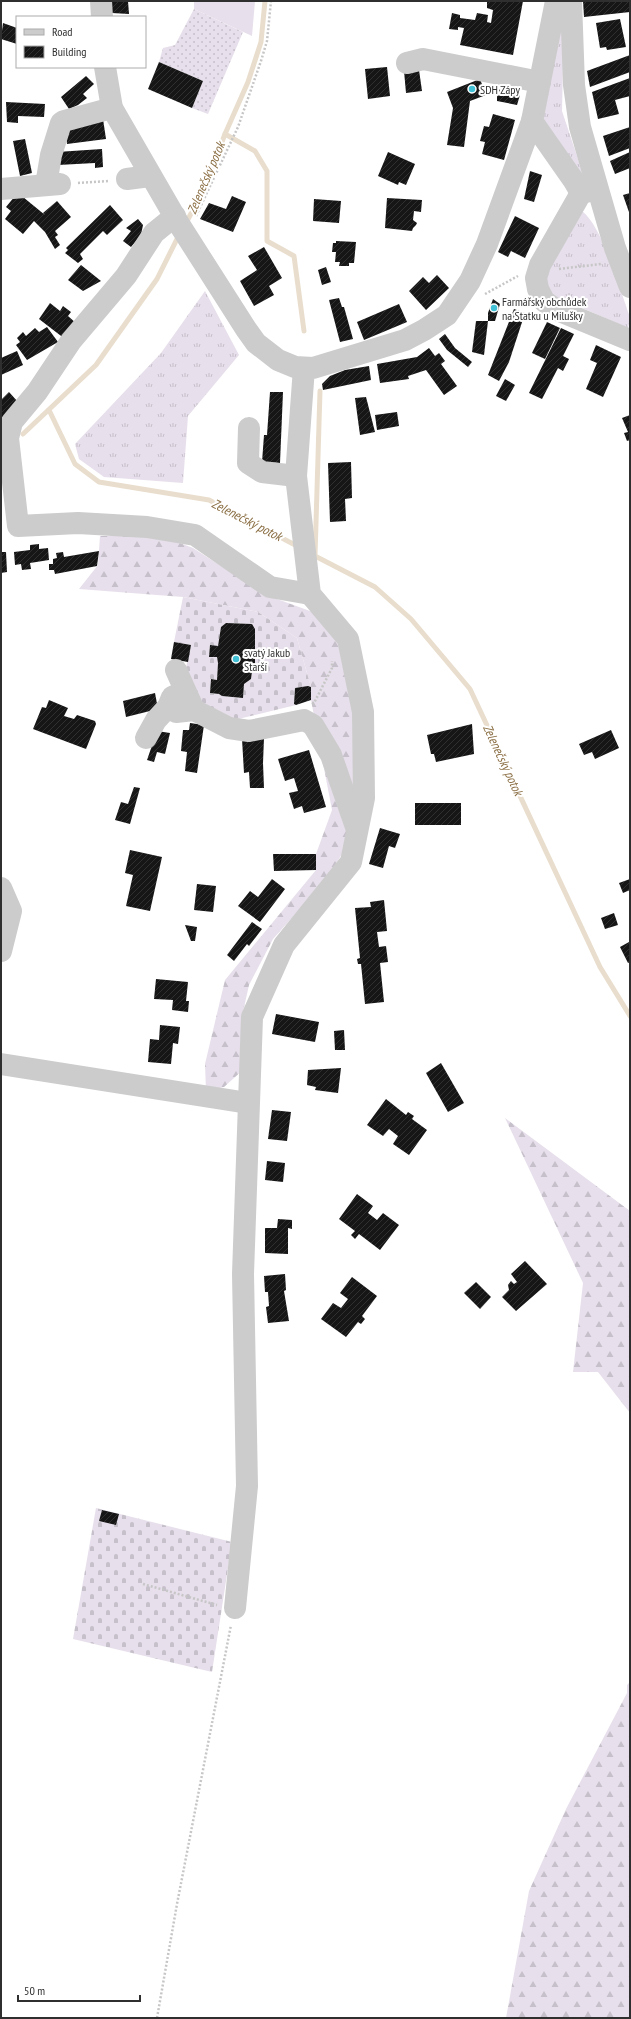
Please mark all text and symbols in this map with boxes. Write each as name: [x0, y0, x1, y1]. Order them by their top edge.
legend: [16, 16, 146, 68]
text: Road: [52, 24, 72, 39]
text: Building: [52, 44, 87, 59]
place label: SDH Zápy: [480, 82, 520, 97]
marker: SDH Zápy: [467, 84, 477, 94]
water label: Zelenečský potok: [183, 138, 230, 217]
place label: Farmářský obchůdek na Statku u Milušky: [502, 294, 587, 323]
marker: Farmářský obchůdek na Statku u Milušky: [489, 303, 499, 313]
water label: Zelenečský potok: [209, 495, 287, 546]
place label: svatý Jakub Starší: [244, 645, 290, 674]
marker: svatý Jakub Starší: [231, 654, 241, 664]
water label: Zelenečský potok: [479, 722, 528, 800]
scale bar: [18, 1977, 140, 2003]
text: 50 m: [24, 1983, 45, 1998]

